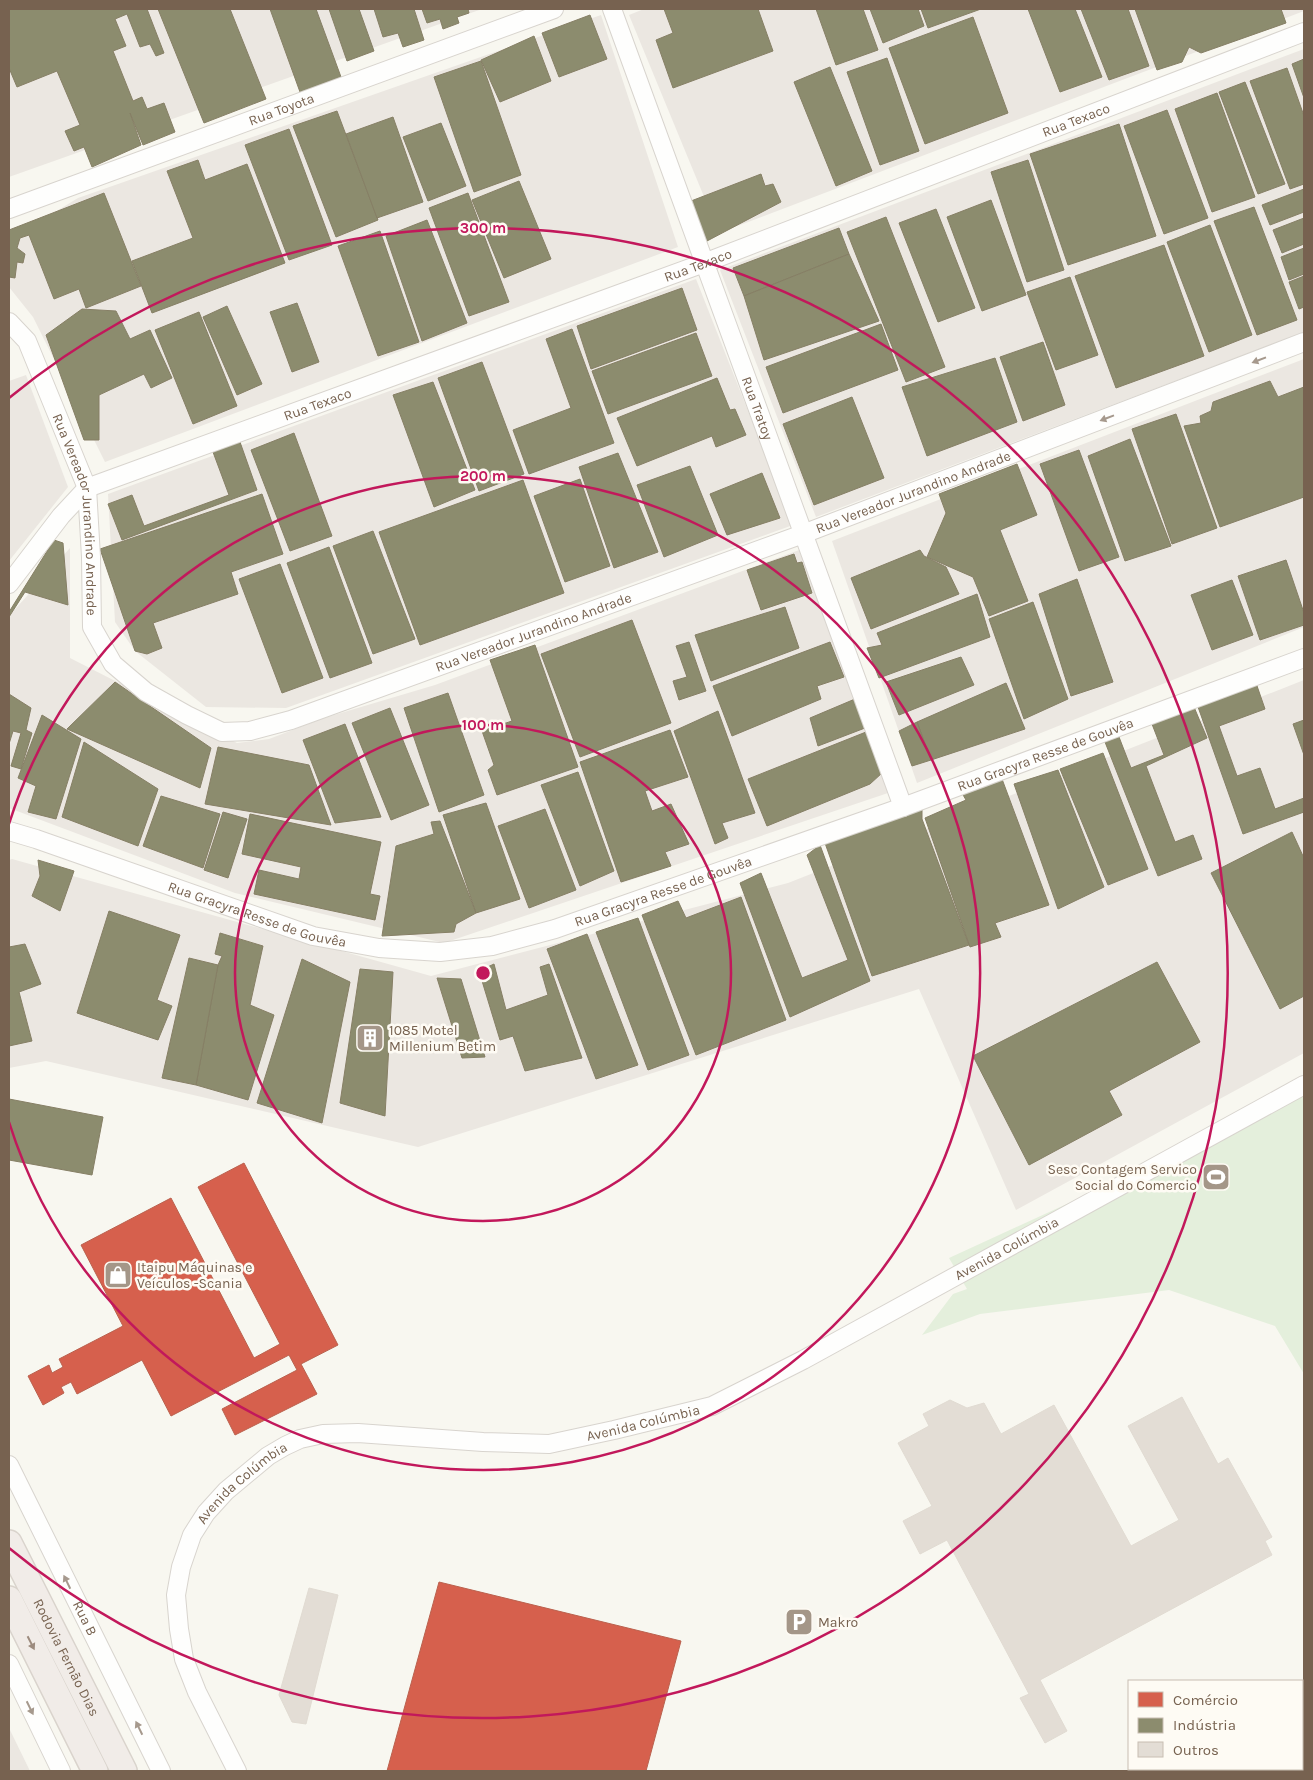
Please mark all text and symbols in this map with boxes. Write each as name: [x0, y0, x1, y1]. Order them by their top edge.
street label: Rua Toyota: [246, 90, 317, 129]
street label: Rua Texaco: [1040, 100, 1112, 141]
text: 300 m: [460, 219, 506, 237]
street label: Rua Texaco: [662, 245, 734, 286]
one-way arrow: [1251, 356, 1266, 364]
street label: Rua Tratoy: [738, 374, 777, 443]
street label: Rua Texaco: [281, 384, 354, 425]
street label: Rua Vereador Jurandino Andrade: [49, 411, 100, 616]
one-way arrow: [1099, 414, 1114, 422]
street label: Rua Vereador Jurandino Andrade: [813, 447, 1013, 537]
text: 200 m: [460, 467, 506, 485]
street label: Rua Vereador Jurandino Andrade: [433, 589, 634, 676]
street label: Rua Gracyra Resse de Gouvêa: [955, 714, 1136, 795]
text: 100 m: [462, 716, 504, 734]
street label: Rua Gracyra Resse de Gouvêa: [572, 853, 754, 931]
street label: Rua Gracyra Resse de Gouvêa: [166, 878, 348, 951]
centre of rings: [474, 964, 492, 982]
place label: 1085 Motel Millenium Betim: [389, 1022, 496, 1055]
building icon: 1085 Motel Millenium Betim: [355, 1023, 385, 1053]
place label: Sesc Contagem Servico Social do Comercio: [1047, 1161, 1197, 1194]
sports icon: Sesc Contagem Servico Social do Comercio: [1201, 1162, 1231, 1192]
street label: Avenida Colúmbia: [952, 1213, 1062, 1284]
place label: Itaipu Máquinas e Veículos -Scania: [137, 1259, 252, 1292]
shop icon: Itaipu Máquinas e Veículos -Scania: [103, 1260, 133, 1290]
street label: Avenida Colúmbia: [585, 1401, 702, 1445]
street label: Avenida Colúmbia: [193, 1439, 290, 1527]
one-way arrow: [63, 1575, 71, 1589]
street label: Rodovia Fernão Dias: [29, 1596, 103, 1719]
street label: Rua B: [69, 1598, 100, 1639]
parking icon: Makro: [784, 1607, 814, 1637]
place label: Makro: [818, 1614, 858, 1631]
one-way arrow: [27, 1635, 35, 1650]
legend: [1128, 1680, 1303, 1770]
text: Comércio: [1173, 1691, 1238, 1709]
one-way arrow: [26, 1701, 34, 1715]
text: Indústria: [1173, 1716, 1236, 1734]
one-way arrow: [135, 1720, 144, 1735]
text: Outros: [1173, 1741, 1219, 1759]

